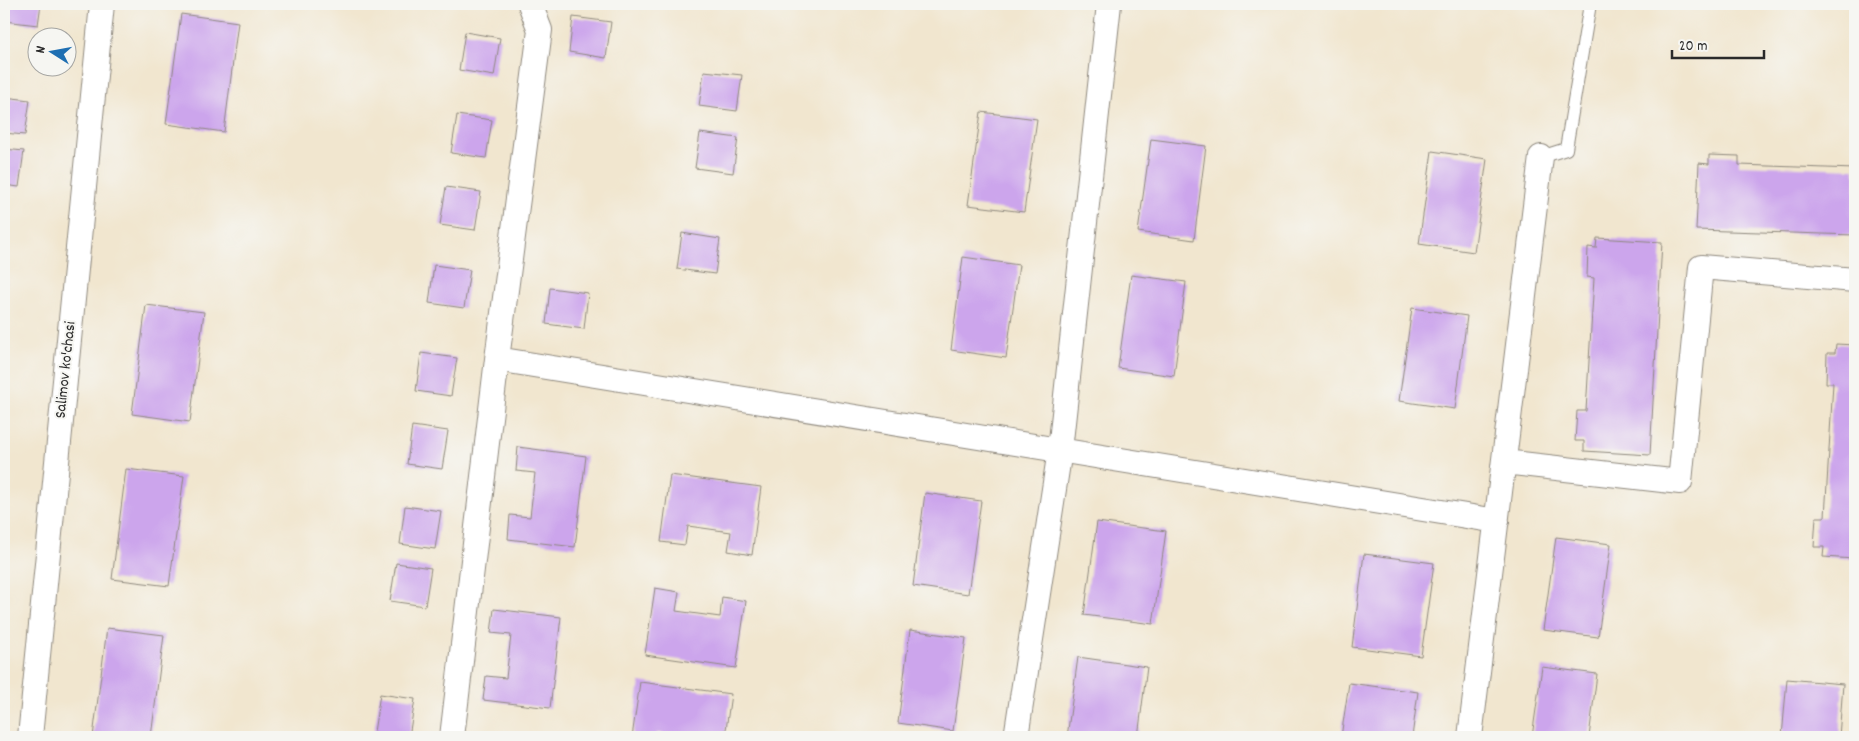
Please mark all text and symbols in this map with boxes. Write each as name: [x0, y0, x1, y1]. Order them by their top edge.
north arrow: [28, 28, 78, 78]
scale bar: [1672, 28, 1764, 60]
text: 20 m: [1679, 36, 1707, 58]
text: N: [31, 45, 52, 55]
street label: Salimov ko'chasi: [49, 320, 83, 420]

